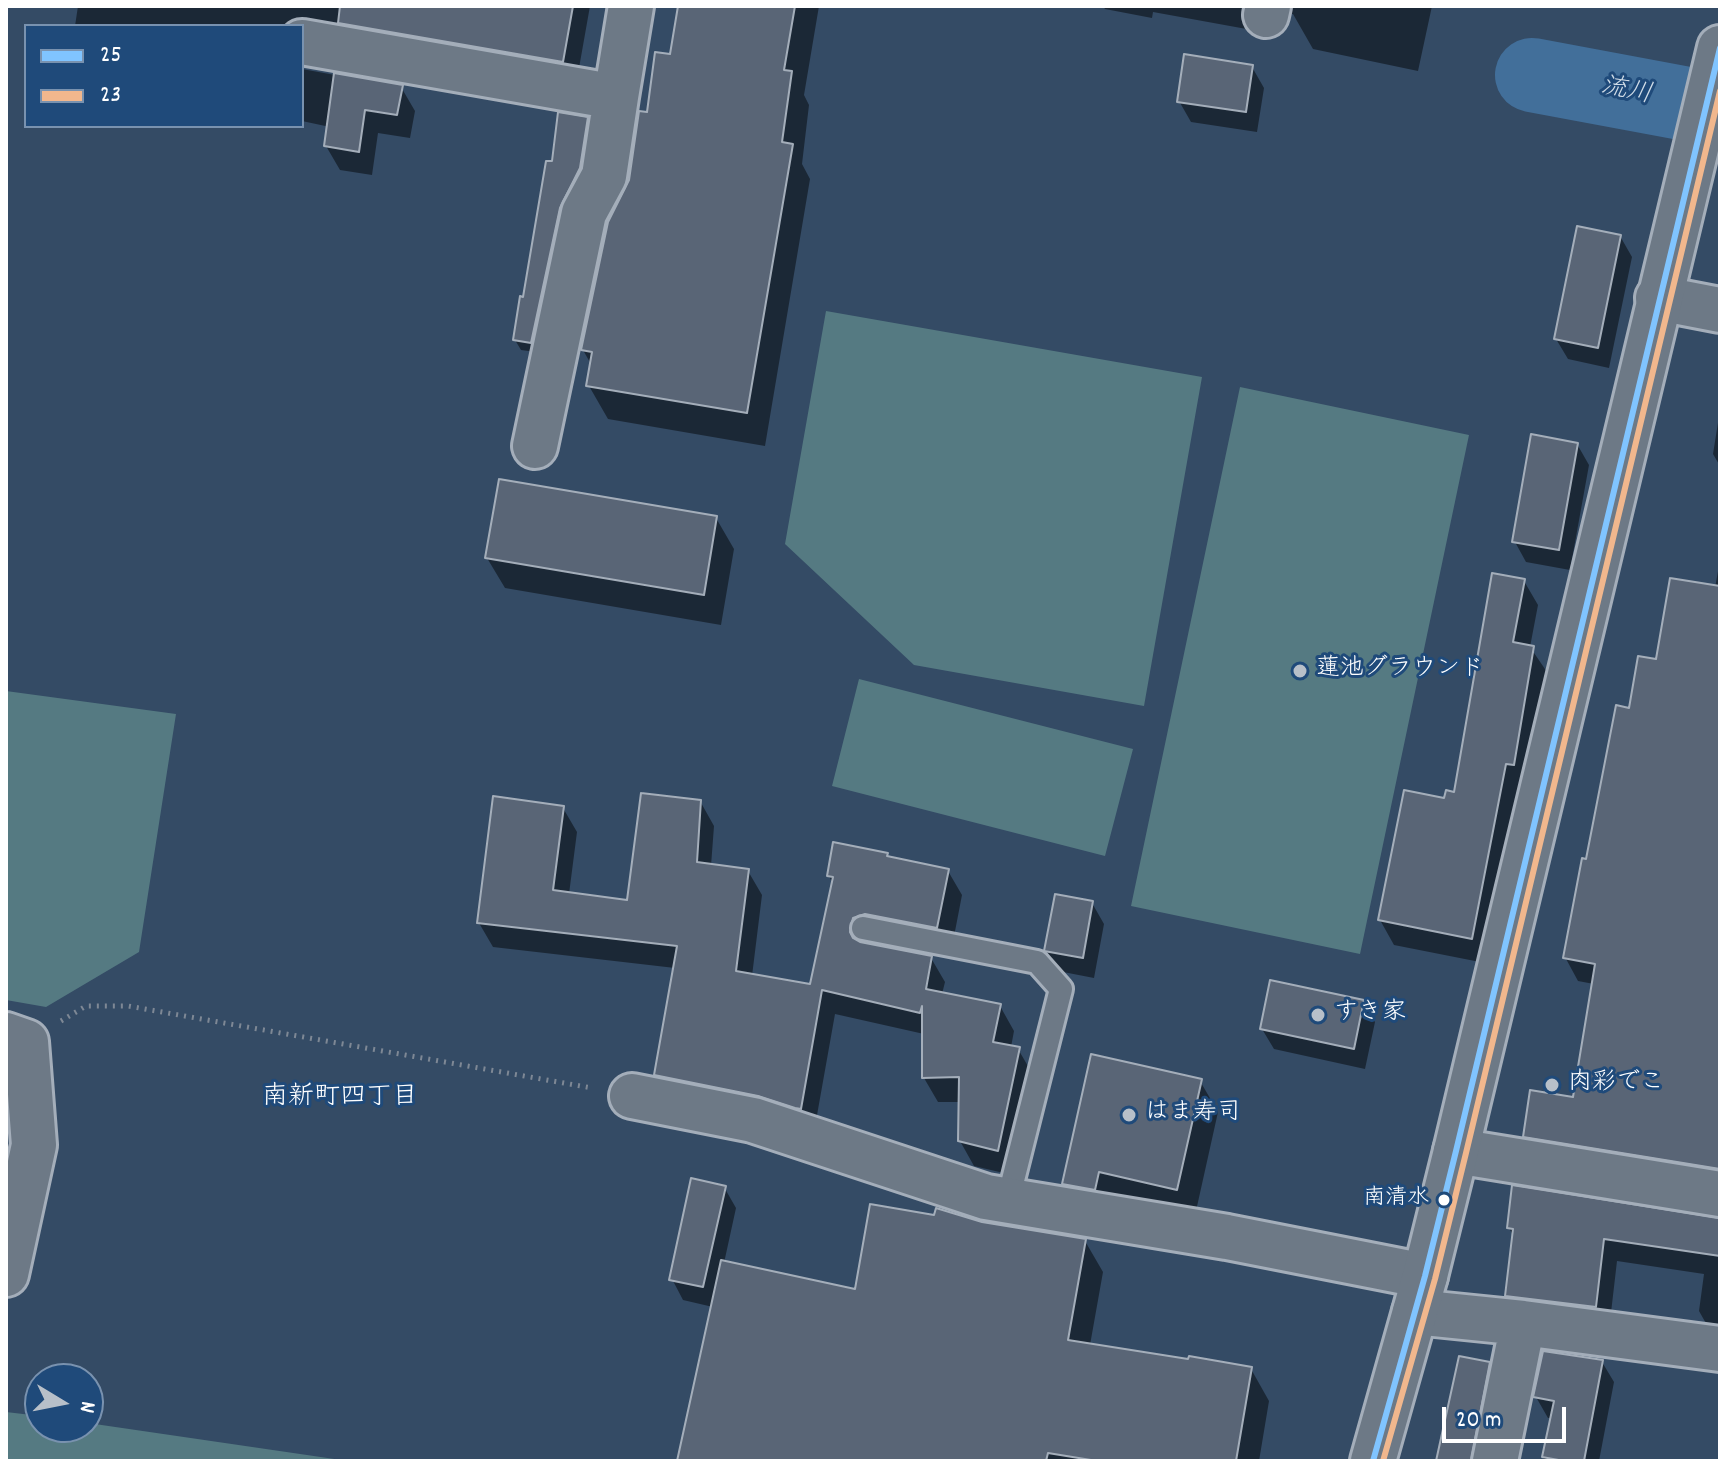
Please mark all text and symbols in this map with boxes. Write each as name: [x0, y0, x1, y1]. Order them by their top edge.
legend: [24, 24, 304, 128]
text: 25: [100, 39, 122, 73]
water label: 流川: [1598, 73, 1654, 113]
text: 23: [100, 79, 121, 113]
place label: 蓮池グラウンド: [1316, 657, 1484, 685]
marker: 蓮池グラウンド: [1291, 662, 1309, 680]
place label: すき家: [1334, 1001, 1406, 1029]
marker: すき家: [1309, 1006, 1327, 1024]
place label: 肉彩でこ: [1568, 1071, 1664, 1099]
marker: 肉彩でこ: [1543, 1076, 1561, 1094]
district label: 南新町四丁目: [262, 1083, 418, 1115]
place label: はま寿司: [1145, 1101, 1241, 1129]
marker: はま寿司: [1120, 1106, 1138, 1124]
place label: 南清水: [1363, 1187, 1429, 1213]
marker: 南清水: [1436, 1192, 1452, 1208]
north arrow: [24, 1363, 104, 1443]
scale bar: [1446, 1391, 1570, 1441]
text: N: [70, 1399, 102, 1415]
text: 20 m: [1456, 1404, 1502, 1438]

